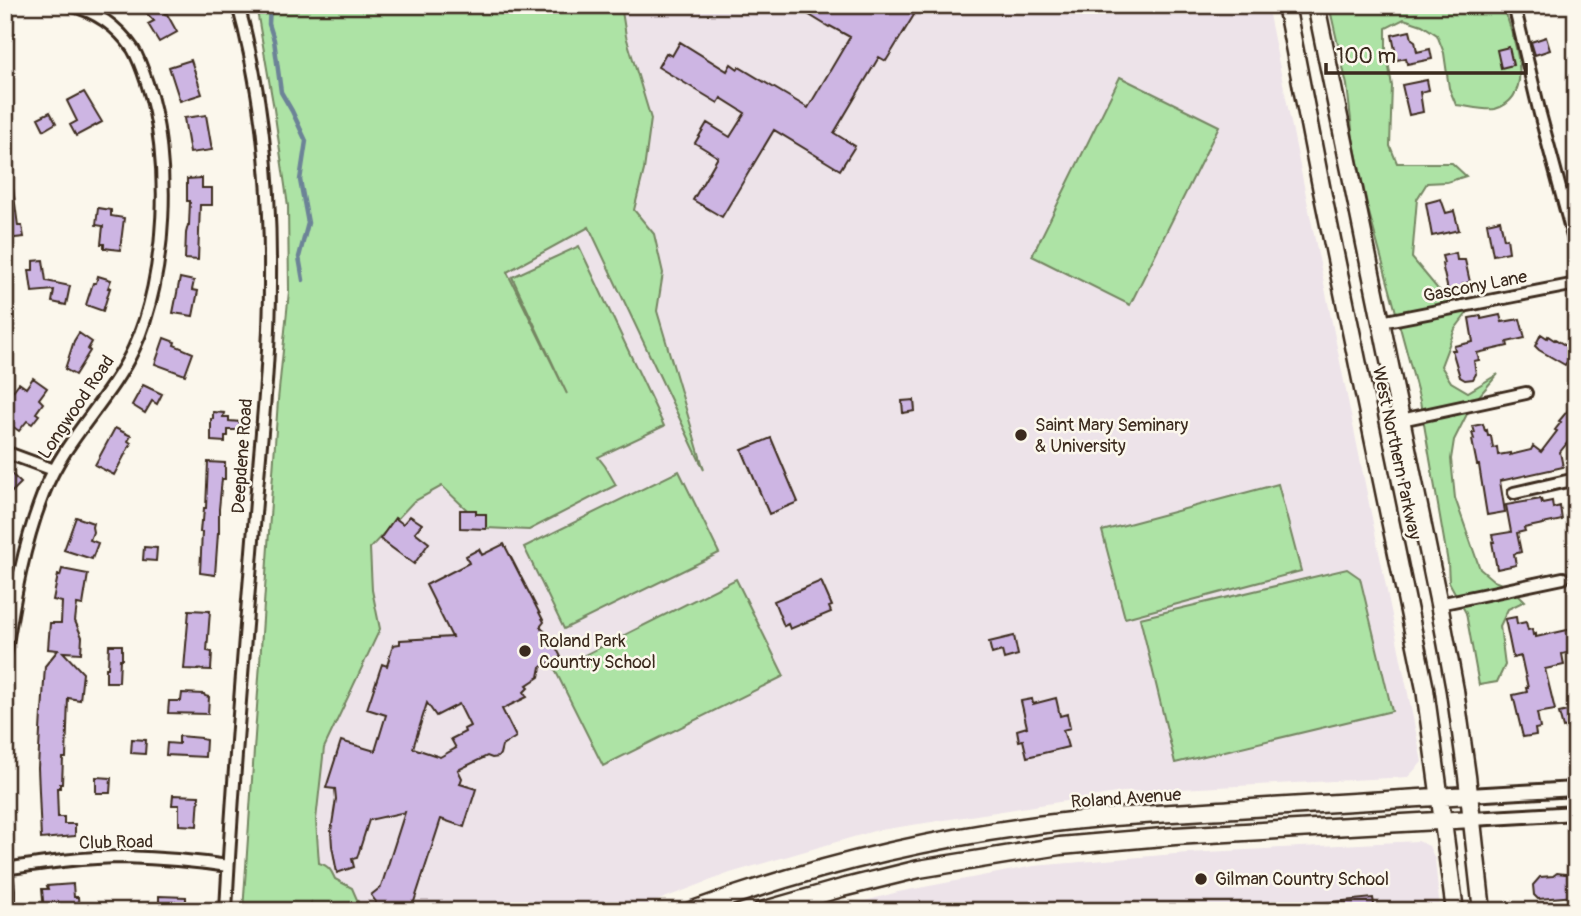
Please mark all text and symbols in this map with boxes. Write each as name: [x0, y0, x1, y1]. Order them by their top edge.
scale bar: [1326, 32, 1525, 76]
text: 100 m: [1336, 43, 1396, 70]
street label: Gascony Lane: [1421, 265, 1529, 308]
street label: Longwood Road: [33, 351, 120, 464]
street label: West Northern Parkway: [1367, 364, 1426, 542]
street label: Deepdene Road: [227, 398, 258, 514]
place label: Saint Mary Seminary & University: [1035, 414, 1189, 458]
marker: Saint Mary Seminary & University: [1013, 427, 1029, 443]
place label: Roland Park Country School: [539, 630, 656, 674]
marker: Roland Park Country School: [517, 643, 533, 659]
street label: Roland Avenue: [1070, 783, 1182, 814]
street label: Club Road: [79, 830, 153, 855]
place label: Gilman Country School: [1215, 868, 1389, 891]
marker: Gilman Country School: [1193, 871, 1209, 887]

